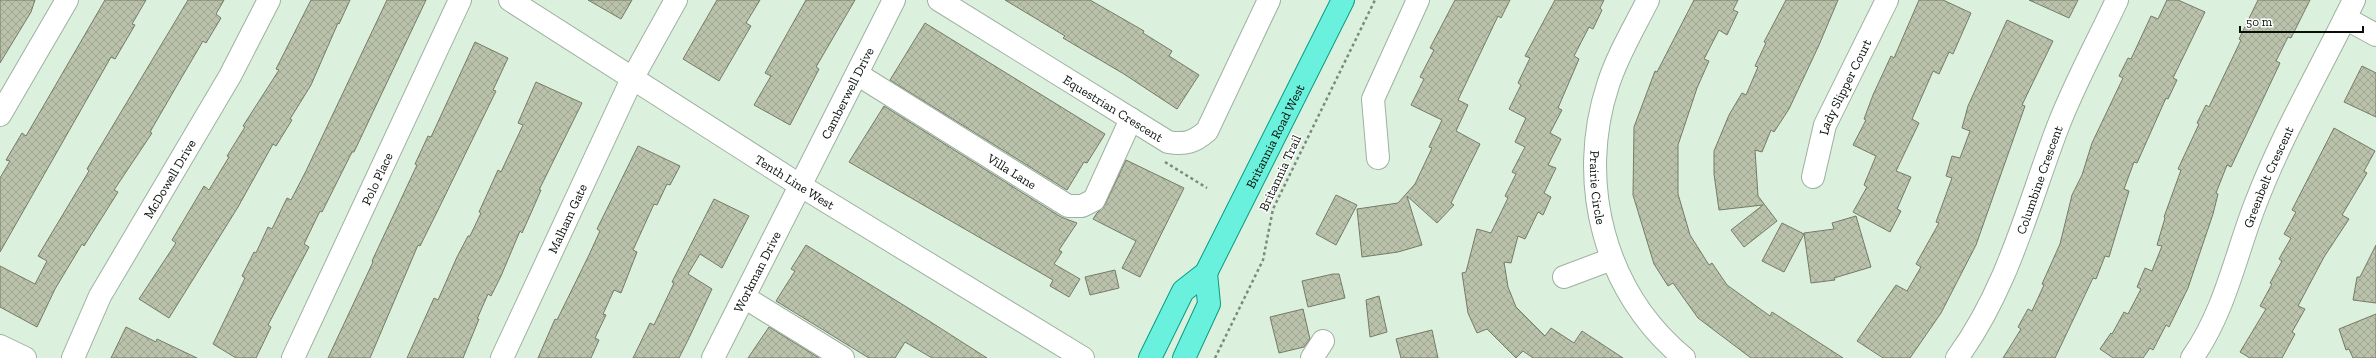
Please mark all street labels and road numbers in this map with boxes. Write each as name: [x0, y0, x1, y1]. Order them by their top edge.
street label: Lady Slipper Court: [1815, 36, 1874, 136]
street label: Camberwell Drive: [818, 45, 876, 141]
street label: Equestrian Crescent: [1061, 71, 1166, 145]
street label: Britannia Road West: [1242, 81, 1307, 191]
street label: Columbine Crescent: [2013, 123, 2065, 236]
street label: Greenbelt Crescent: [2240, 124, 2296, 229]
street label: Britannia Trail: [1256, 132, 1304, 213]
street label: McDowell Drive: [140, 136, 199, 221]
street label: Polo Place: [358, 150, 395, 207]
street label: Villa Lane: [984, 150, 1039, 192]
street label: Prairie Circle: [1588, 150, 1609, 226]
street label: Tenth Line West: [753, 151, 838, 212]
street label: Malham Gate: [544, 181, 590, 256]
street label: Workman Drive: [730, 228, 784, 315]

